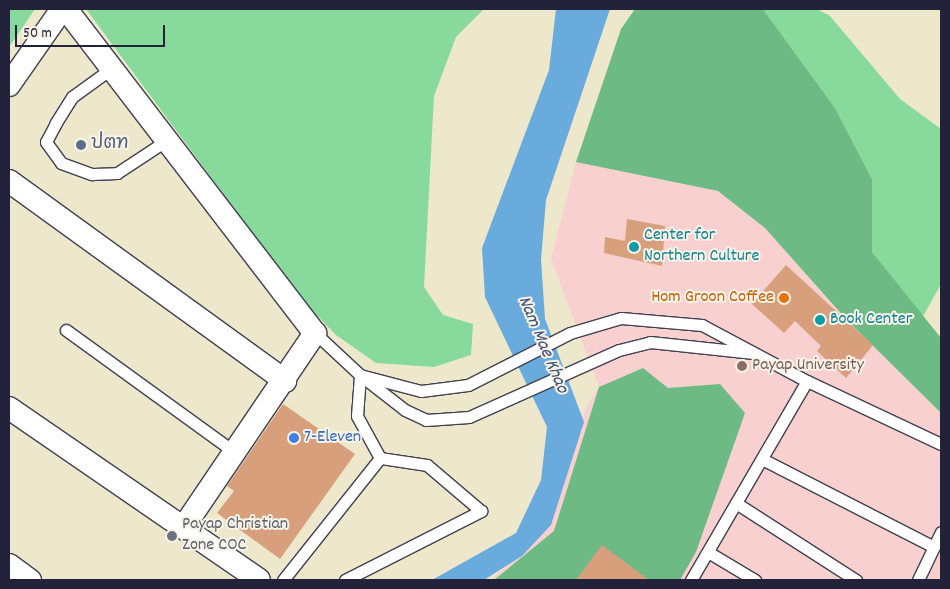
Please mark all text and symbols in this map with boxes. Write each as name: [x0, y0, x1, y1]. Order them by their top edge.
scale bar: [18, 15, 168, 47]
text: 50 m: [23, 23, 52, 45]
place label: ปตท: [91, 134, 129, 156]
marker: ปตท: [75, 139, 87, 151]
place label: Center for Northern Culture: [644, 226, 759, 268]
marker: Center for Northern Culture: [628, 241, 640, 253]
place label: Hom Groon Coffee: [651, 287, 774, 309]
marker: Hom Groon Coffee: [778, 292, 790, 304]
water label: Nam Mae Khao: [511, 293, 573, 397]
place label: Book Center: [830, 309, 912, 331]
marker: Book Center: [814, 314, 826, 326]
place label: Payap University: [752, 355, 864, 377]
marker: Payap University: [736, 360, 748, 372]
place label: 7-Eleven: [304, 427, 361, 449]
marker: 7-Eleven: [288, 432, 300, 444]
place label: Payap Christian Zone COC: [182, 515, 288, 558]
marker: Payap Christian Zone COC: [166, 530, 178, 542]

